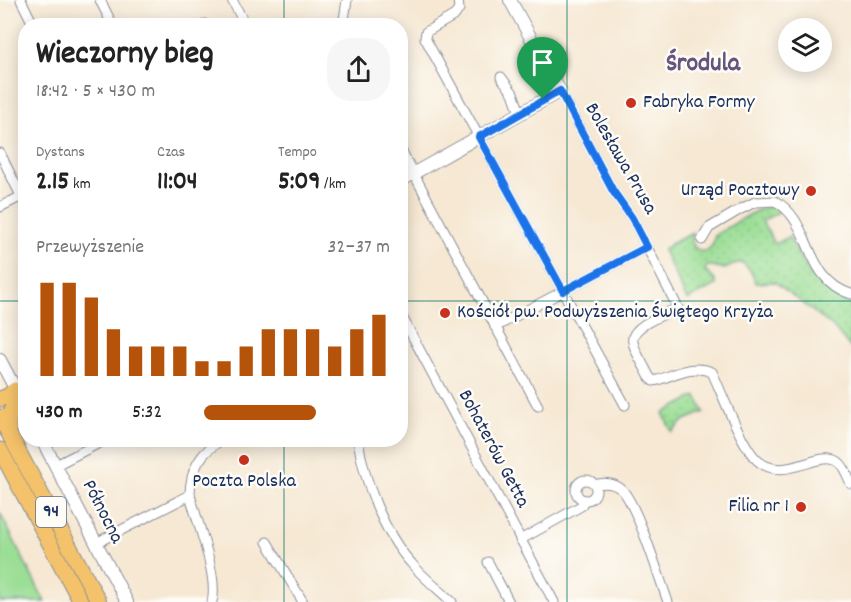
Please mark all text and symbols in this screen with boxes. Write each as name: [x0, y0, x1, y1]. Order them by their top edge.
map controls: [778, 18, 832, 72]
button: layers: [778, 18, 832, 72]
text: Wieczorny bieg: [36, 32, 214, 79]
pin: [517, 37, 568, 99]
button: share: [327, 38, 390, 101]
icon: arrive: [526, 46, 559, 79]
district label: Środula: [666, 46, 741, 83]
text: 18:42 · 5 × 430 m: [36, 78, 155, 106]
place label: Fabryka Formy: [643, 89, 756, 117]
marker: Fabryka Formy: [624, 96, 638, 110]
street label: Bolesława Prusa: [577, 98, 664, 220]
text: Dystans: [36, 141, 85, 164]
text: Czas: [157, 141, 185, 164]
text: Tempo: [278, 141, 317, 164]
text: 2.15: [36, 164, 69, 201]
text: 11:04: [157, 164, 198, 201]
text: 5:09: [278, 164, 320, 201]
text: km: [69, 173, 91, 196]
text: /km: [320, 173, 346, 196]
place label: Urząd Pocztowy: [681, 177, 800, 205]
marker: Urząd Pocztowy: [804, 184, 818, 198]
text: Przewyższenie: [36, 234, 144, 262]
text: 32–37 m: [328, 234, 390, 262]
place label: Kościół pw. Podwyższenia Świętego Krzyża: [457, 299, 774, 327]
marker: Kościół pw. Podwyższenia Świętego Krzyża: [438, 306, 452, 320]
street label: Bohaterów Getta: [450, 385, 536, 513]
text: 430 m: [36, 399, 82, 427]
text: 5:32: [132, 399, 162, 427]
marker: Poczta Polska: [237, 453, 251, 467]
place label: Poczta Polska: [192, 468, 296, 496]
street label: Północna: [74, 475, 130, 549]
place label: Filia nr 1: [728, 493, 789, 521]
road number: 94: [36, 497, 66, 527]
marker: Filia nr 1: [794, 500, 808, 514]

